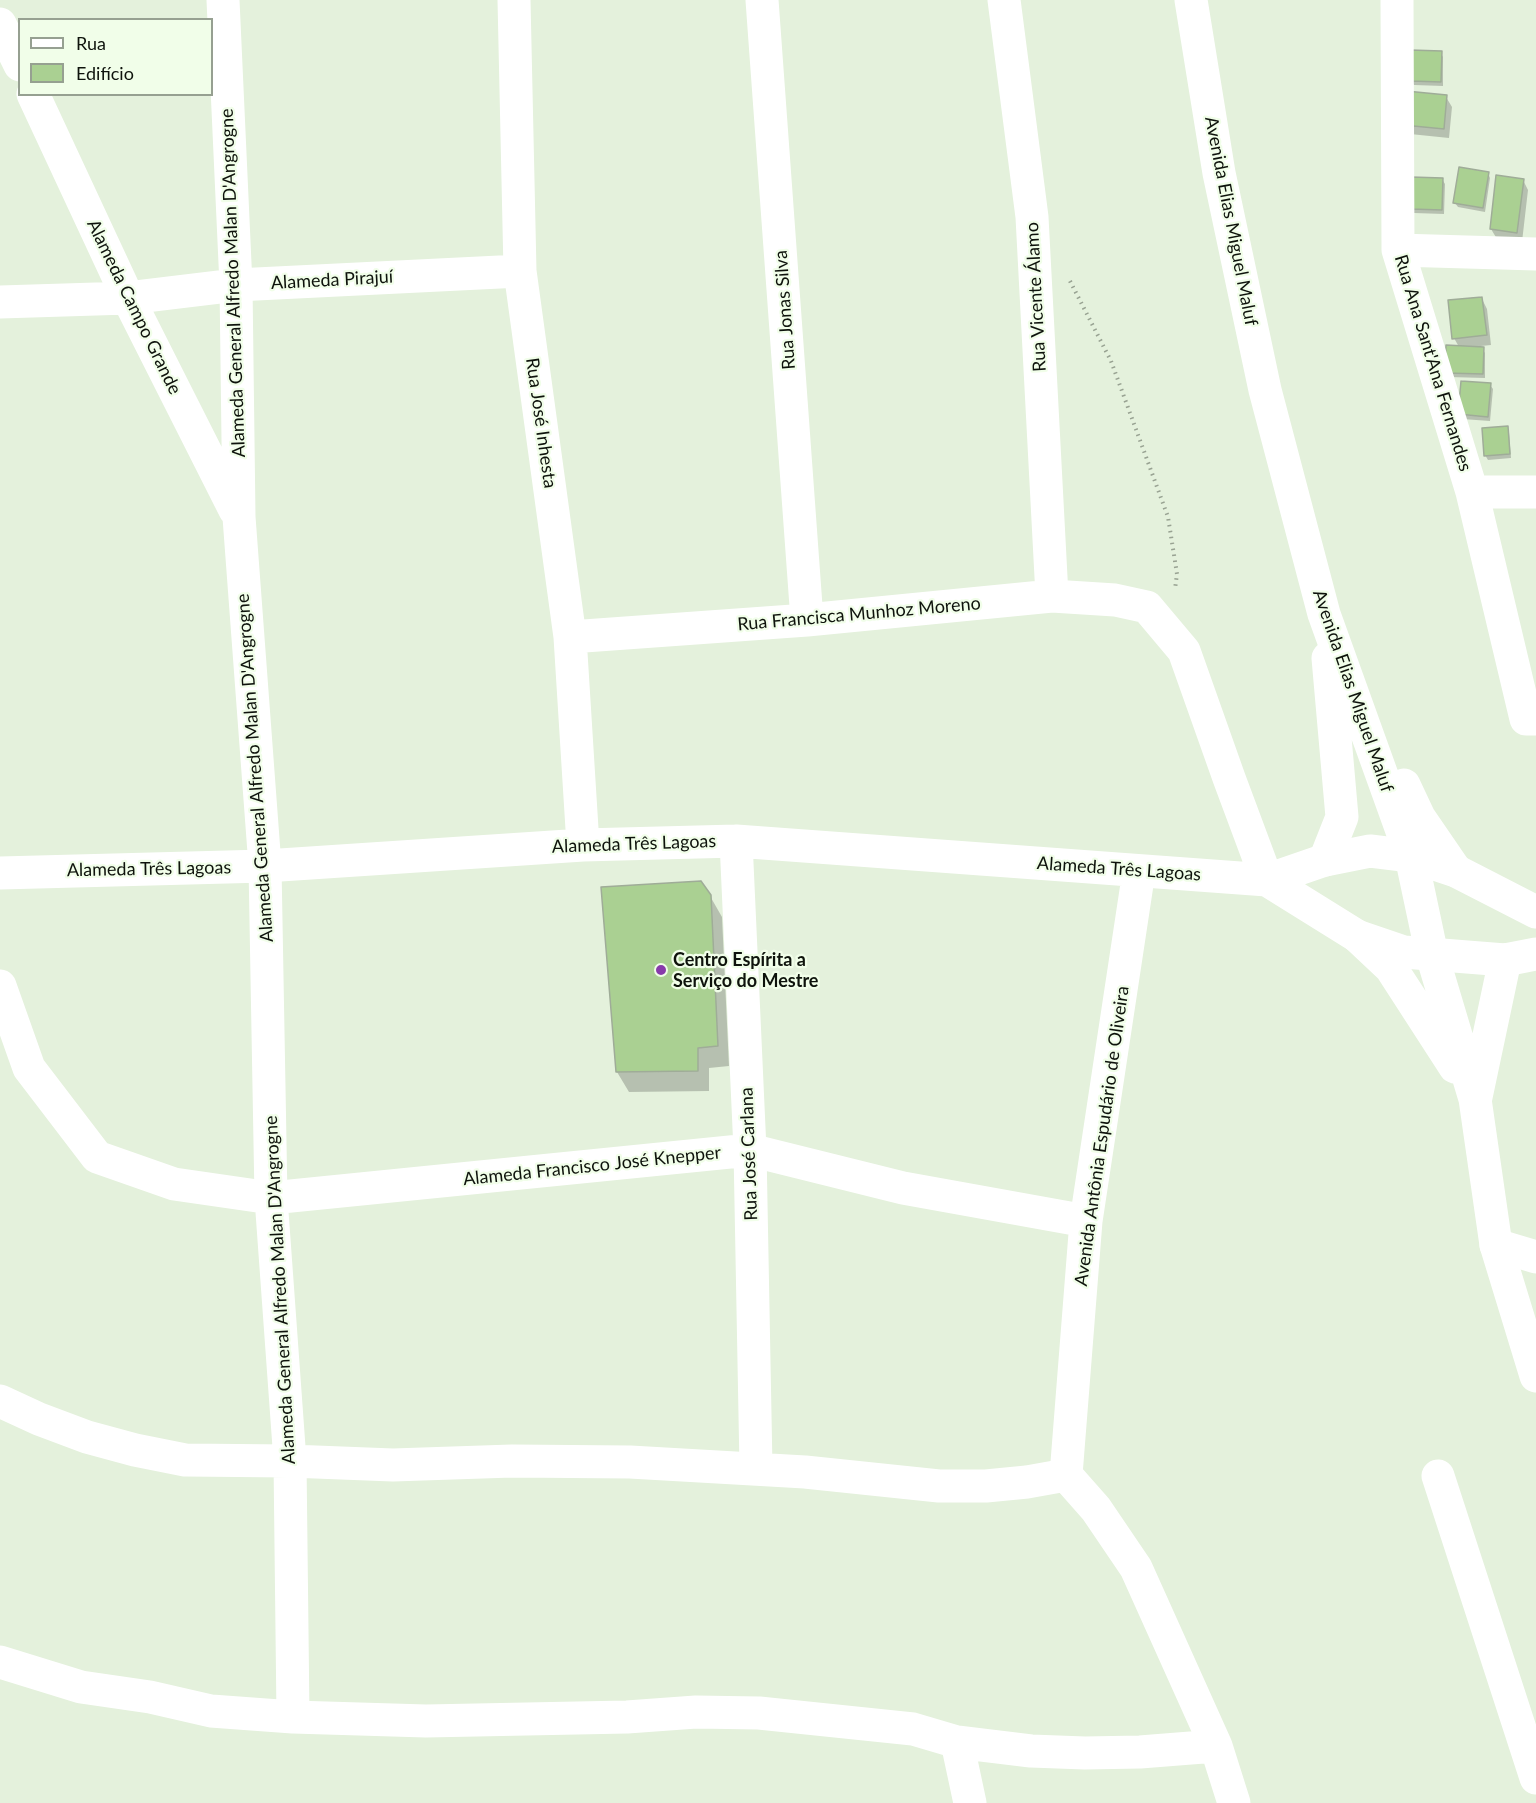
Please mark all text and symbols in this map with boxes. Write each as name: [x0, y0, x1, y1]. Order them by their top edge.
legend: [18, 18, 213, 96]
text: Rua: [76, 32, 106, 54]
text: Edifício: [76, 62, 134, 84]
street label: Alameda General Alfredo Malan D'Angrogne: [216, 108, 250, 458]
street label: Avenida Elias Miguel Maluf: [1200, 114, 1262, 328]
street label: Alameda Campo Grande: [82, 216, 186, 398]
street label: Rua Vicente Álamo: [1021, 222, 1051, 372]
street label: Rua Jonas Silva: [770, 250, 800, 370]
street label: Rua Ana Sant'Ana Fernandes: [1390, 252, 1476, 474]
street label: Alameda Pirajuí: [270, 266, 394, 294]
street label: Rua José Inhesta: [521, 356, 561, 490]
street label: Avenida Elias Miguel Maluf: [1308, 587, 1398, 795]
street label: Alameda General Alfredo Malan D'Angrogne: [232, 593, 278, 943]
street label: Rua Francisca Munhoz Moreno: [736, 593, 982, 635]
street label: Alameda Três Lagoas: [551, 830, 717, 858]
street label: Alameda Três Lagoas: [1036, 852, 1202, 886]
street label: Alameda Três Lagoas: [67, 857, 231, 881]
place label: Centro Espírita a Serviço do Mestre: [673, 949, 818, 992]
marker: Centro Espírita a Serviço do Mestre: [654, 963, 668, 977]
street label: Avenida Antônia Espudário de Oliveira: [1070, 985, 1134, 1287]
street label: Rua José Carlana: [736, 1087, 762, 1221]
street label: Alameda General Alfredo Malan D'Angrogne: [260, 1115, 300, 1465]
street label: Alameda Francisco José Knepper: [462, 1142, 722, 1190]

